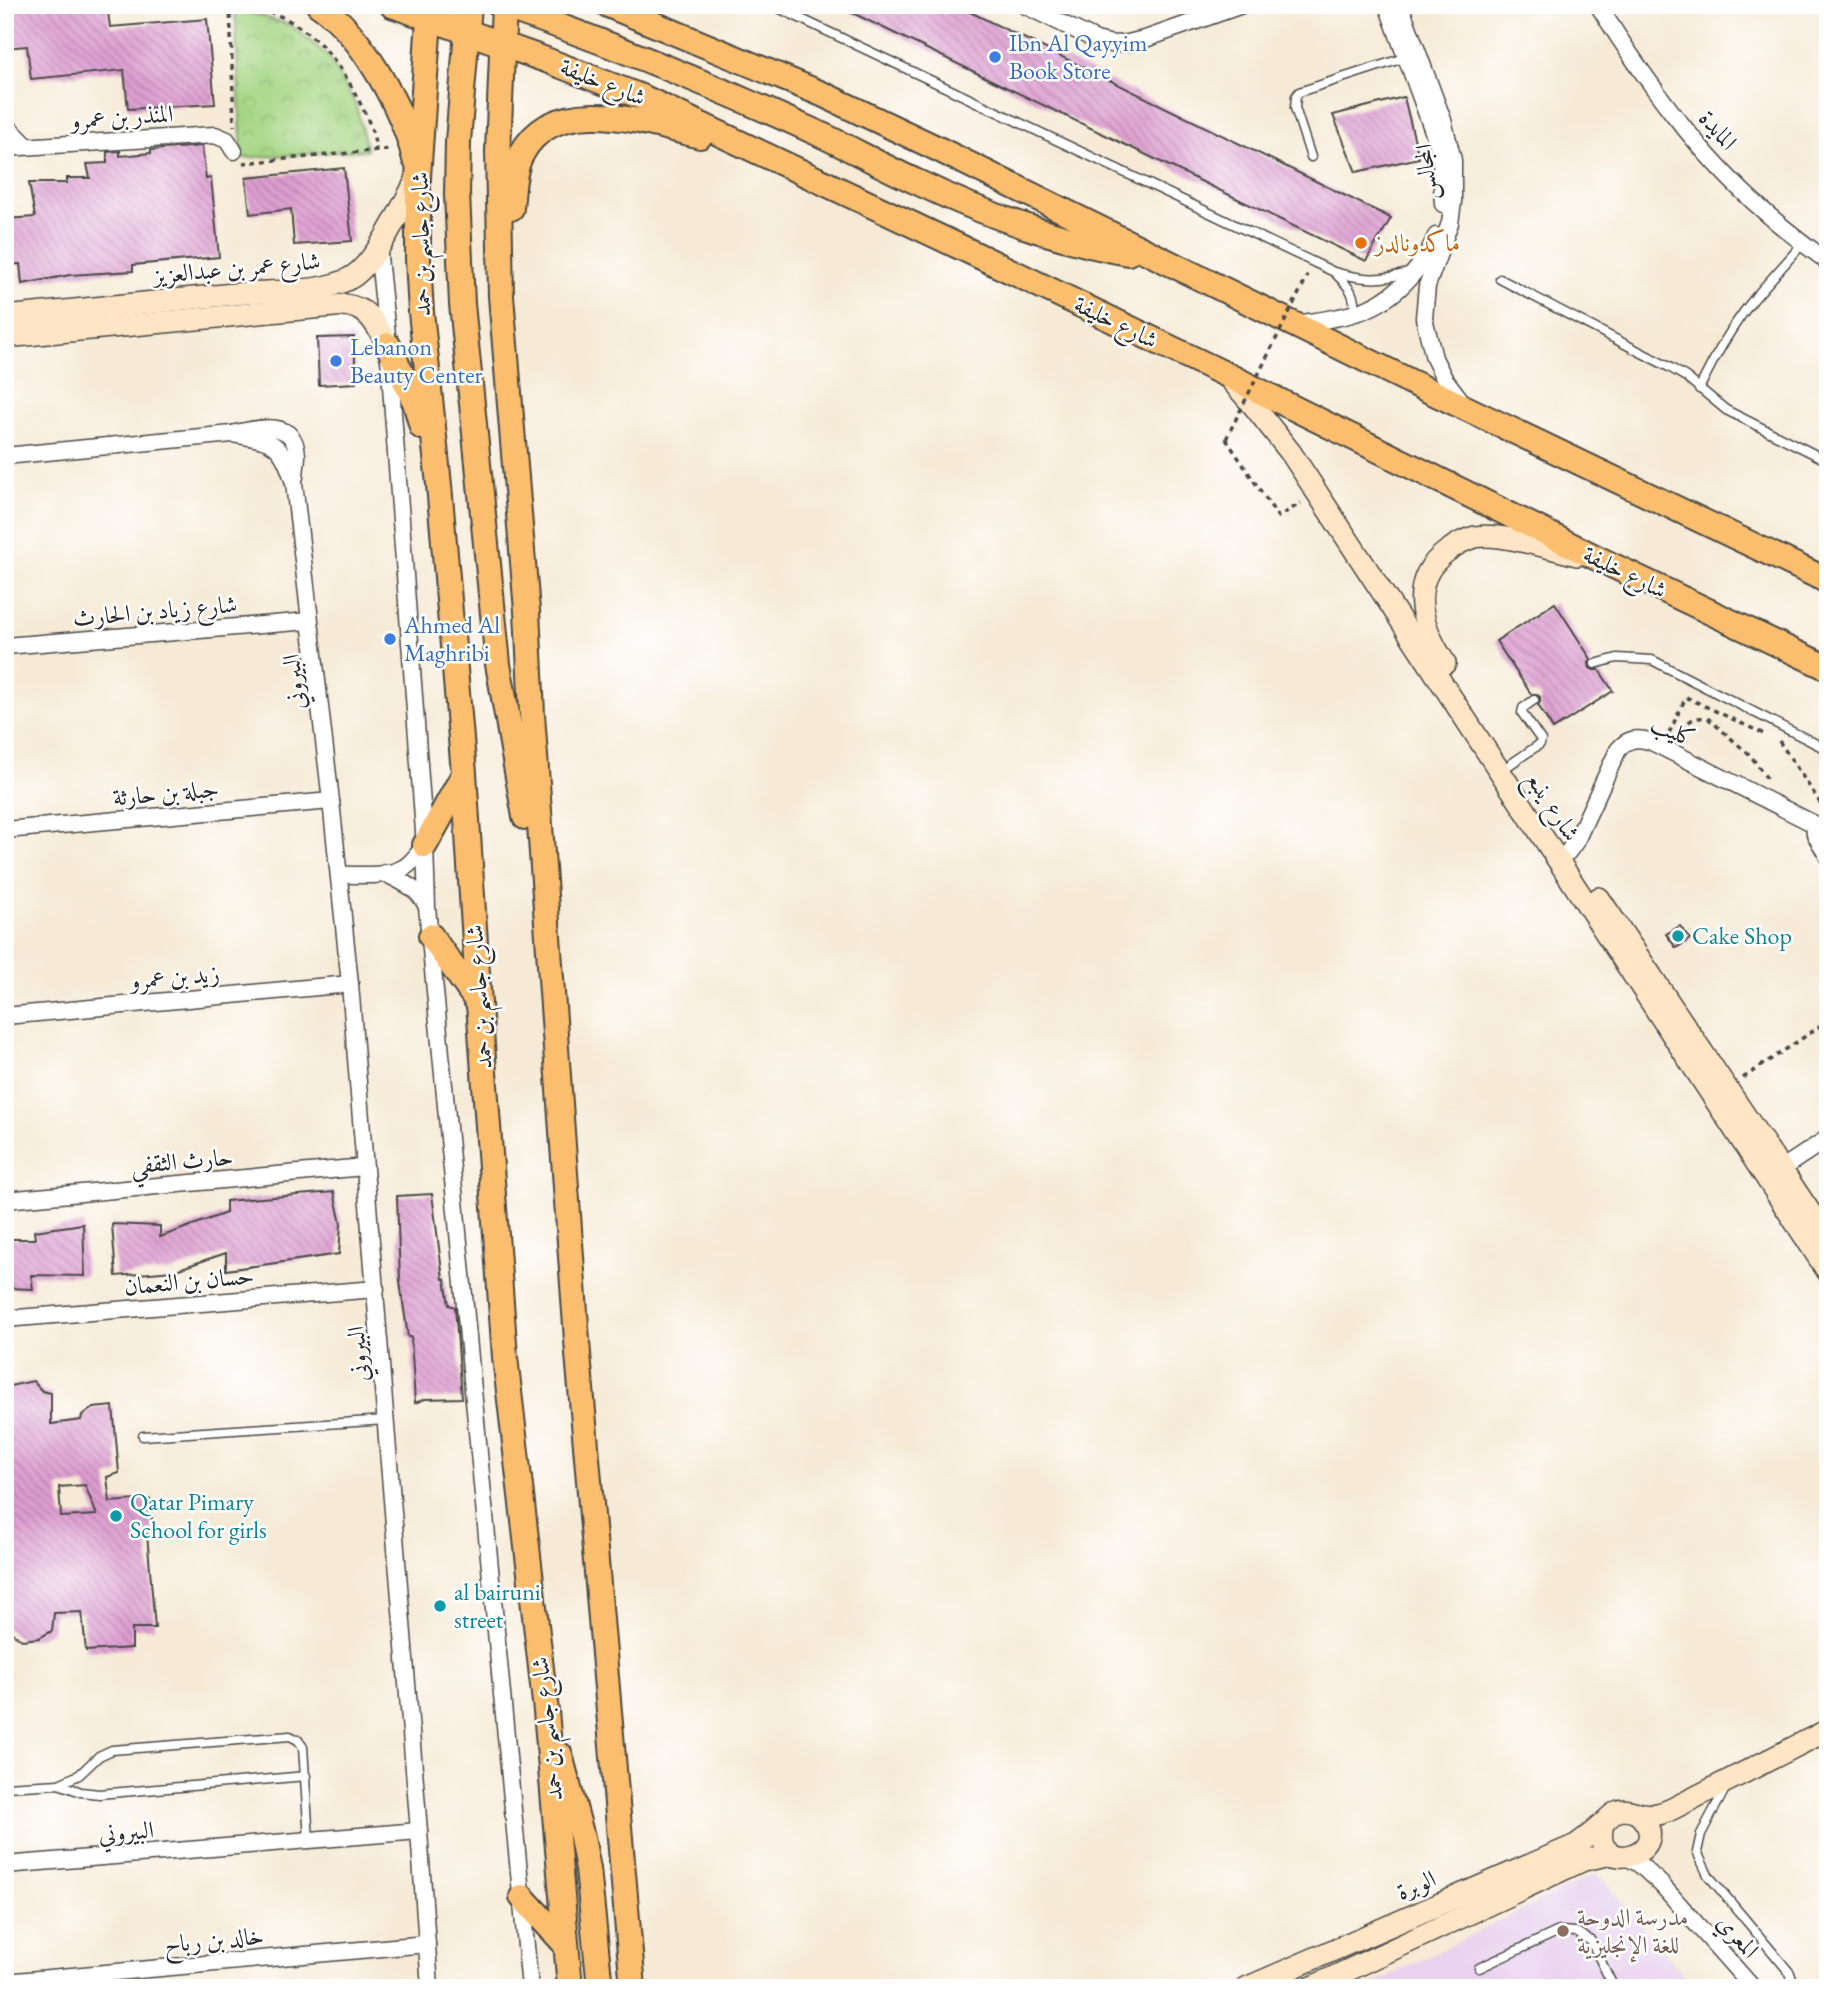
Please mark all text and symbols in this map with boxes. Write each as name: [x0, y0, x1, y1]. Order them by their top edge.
place label: Ibn Al Qayyim Book Store: [1009, 27, 1148, 86]
marker: Ibn Al Qayyim Book Store: [987, 49, 1003, 65]
street label: شارع خليفة: [554, 50, 651, 117]
street label: المنذر بن عمرو: [67, 97, 174, 136]
street label: المايدة: [1692, 103, 1744, 156]
street label: المجالس: [1408, 143, 1444, 201]
street label: شارع جاسم بن حمد: [404, 171, 446, 317]
place label: ماكدونالدز: [1373, 227, 1460, 258]
marker: ماكدونالدز: [1353, 235, 1369, 251]
street label: شارع عمر بن عبدالعزيز: [149, 245, 322, 295]
street label: شارع خليفة: [1067, 288, 1163, 360]
place label: Lebanon Beauty Center: [350, 331, 483, 390]
marker: Lebanon Beauty Center: [328, 353, 344, 369]
street label: شارع خليفة: [1576, 538, 1672, 610]
street label: شارع زياد بن الحارث: [71, 588, 239, 638]
place label: Ahmed Al Maghribi: [403, 609, 500, 668]
marker: Ahmed Al Maghribi: [382, 631, 398, 647]
street label: البيروني: [275, 652, 316, 712]
street label: كليب: [1646, 708, 1700, 754]
street label: شارع ينبع: [1513, 765, 1588, 851]
street label: جبلة بن حارثة: [112, 772, 220, 813]
place label: Cake Shop: [1692, 920, 1792, 951]
street label: شارع جاسم بن حمد: [458, 923, 508, 1070]
marker: Cake Shop: [1670, 928, 1686, 944]
street label: زيد بن عمرو: [126, 957, 221, 996]
street label: حارث الثقفي: [129, 1141, 235, 1188]
street label: حسان بن النعمان: [123, 1259, 255, 1302]
street label: البيروني: [340, 1325, 379, 1383]
place label: Qatar Pimary School for girls: [130, 1486, 267, 1545]
marker: Qatar Pimary School for girls: [108, 1508, 124, 1524]
place label: al bairuni street: [454, 1576, 541, 1635]
marker: al bairuni street: [432, 1598, 448, 1614]
street label: شارع جاسم بن حمد: [524, 1655, 578, 1803]
street label: البيروني: [97, 1814, 155, 1853]
street label: الوبرة: [1391, 1862, 1440, 1907]
place label: مدرسة الدوحة للغة الإنجليزية: [1577, 1901, 1688, 1963]
street label: المعري: [1708, 1907, 1766, 1967]
street label: خالد بن رباح: [163, 1920, 266, 1965]
marker: مدرسة الدوحة للغة الإنجليزية: [1555, 1923, 1571, 1939]

